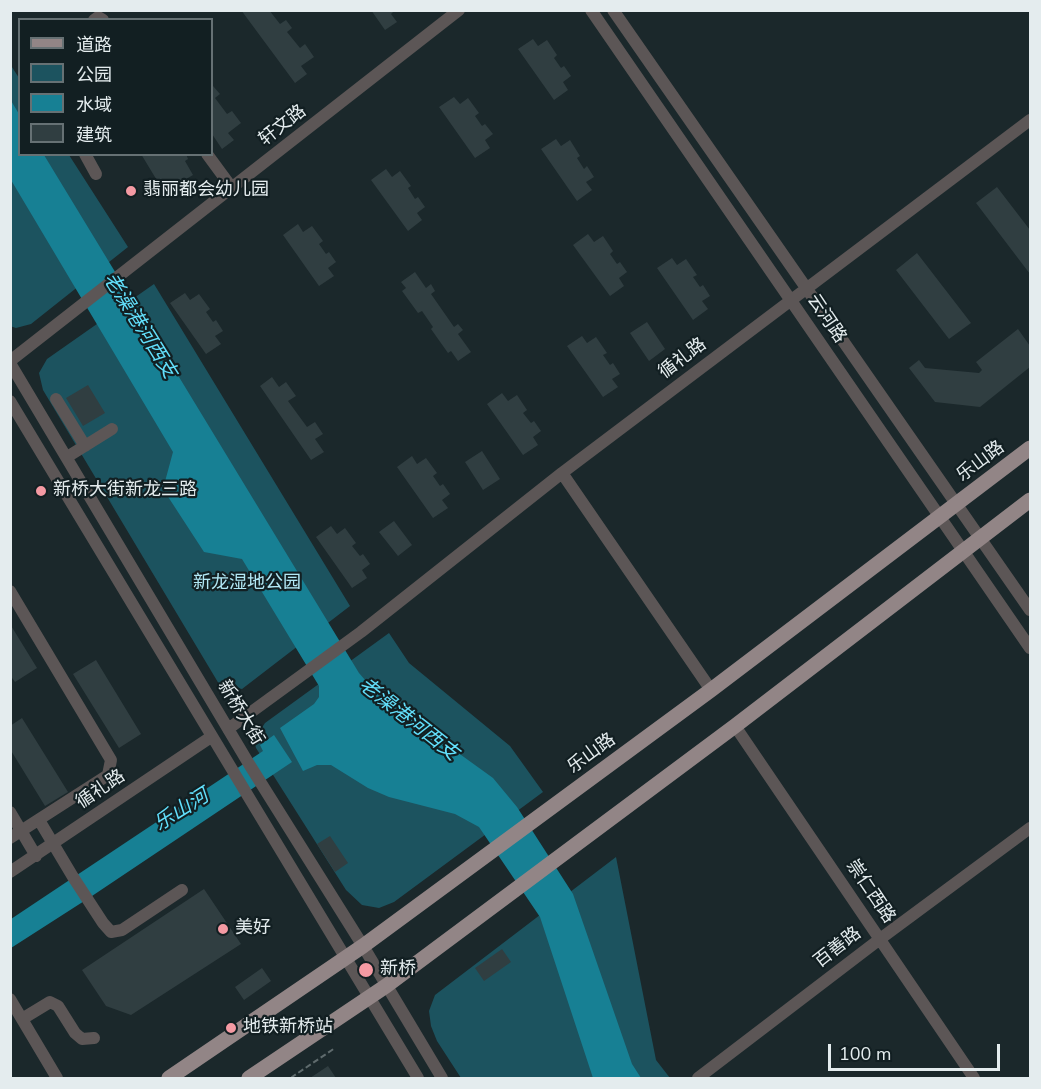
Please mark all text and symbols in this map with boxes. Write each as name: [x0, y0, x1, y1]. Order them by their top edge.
legend: [18, 18, 213, 156]
text: 道路: [76, 33, 112, 57]
text: 公园: [76, 63, 112, 87]
text: 水域: [76, 93, 112, 117]
street label: 轩文路: [255, 101, 311, 151]
text: 建筑: [76, 123, 112, 147]
place label: 翡丽都会幼儿园: [143, 180, 269, 202]
marker: 翡丽都会幼儿园: [124, 184, 138, 198]
water label: 老澡港河西支: [97, 269, 181, 383]
street label: 云河路: [802, 291, 850, 347]
street label: 循礼路: [655, 334, 711, 384]
street label: 乐山路: [953, 437, 1009, 487]
place label: 新桥大街新龙三路: [53, 480, 197, 502]
marker: 新桥大街新龙三路: [34, 484, 48, 498]
park label: 新龙湿地公园: [193, 573, 301, 595]
water label: 老澡港河西支: [353, 674, 463, 766]
street label: 新桥大街: [212, 677, 268, 749]
street label: 乐山路: [564, 729, 620, 779]
street label: 循礼路: [73, 766, 129, 814]
water label: 乐山河: [150, 785, 214, 837]
street label: 崇仁西路: [841, 856, 899, 928]
place label: 美好: [235, 918, 271, 940]
marker: 美好: [216, 922, 230, 936]
street label: 百善路: [810, 923, 866, 973]
place label: 新桥: [380, 959, 416, 981]
marker: 新桥: [357, 961, 375, 979]
place label: 地铁新桥站: [243, 1017, 333, 1039]
marker: 地铁新桥站: [224, 1021, 238, 1035]
scale bar: [831, 1032, 1004, 1070]
text: 100 m: [839, 1042, 891, 1066]

